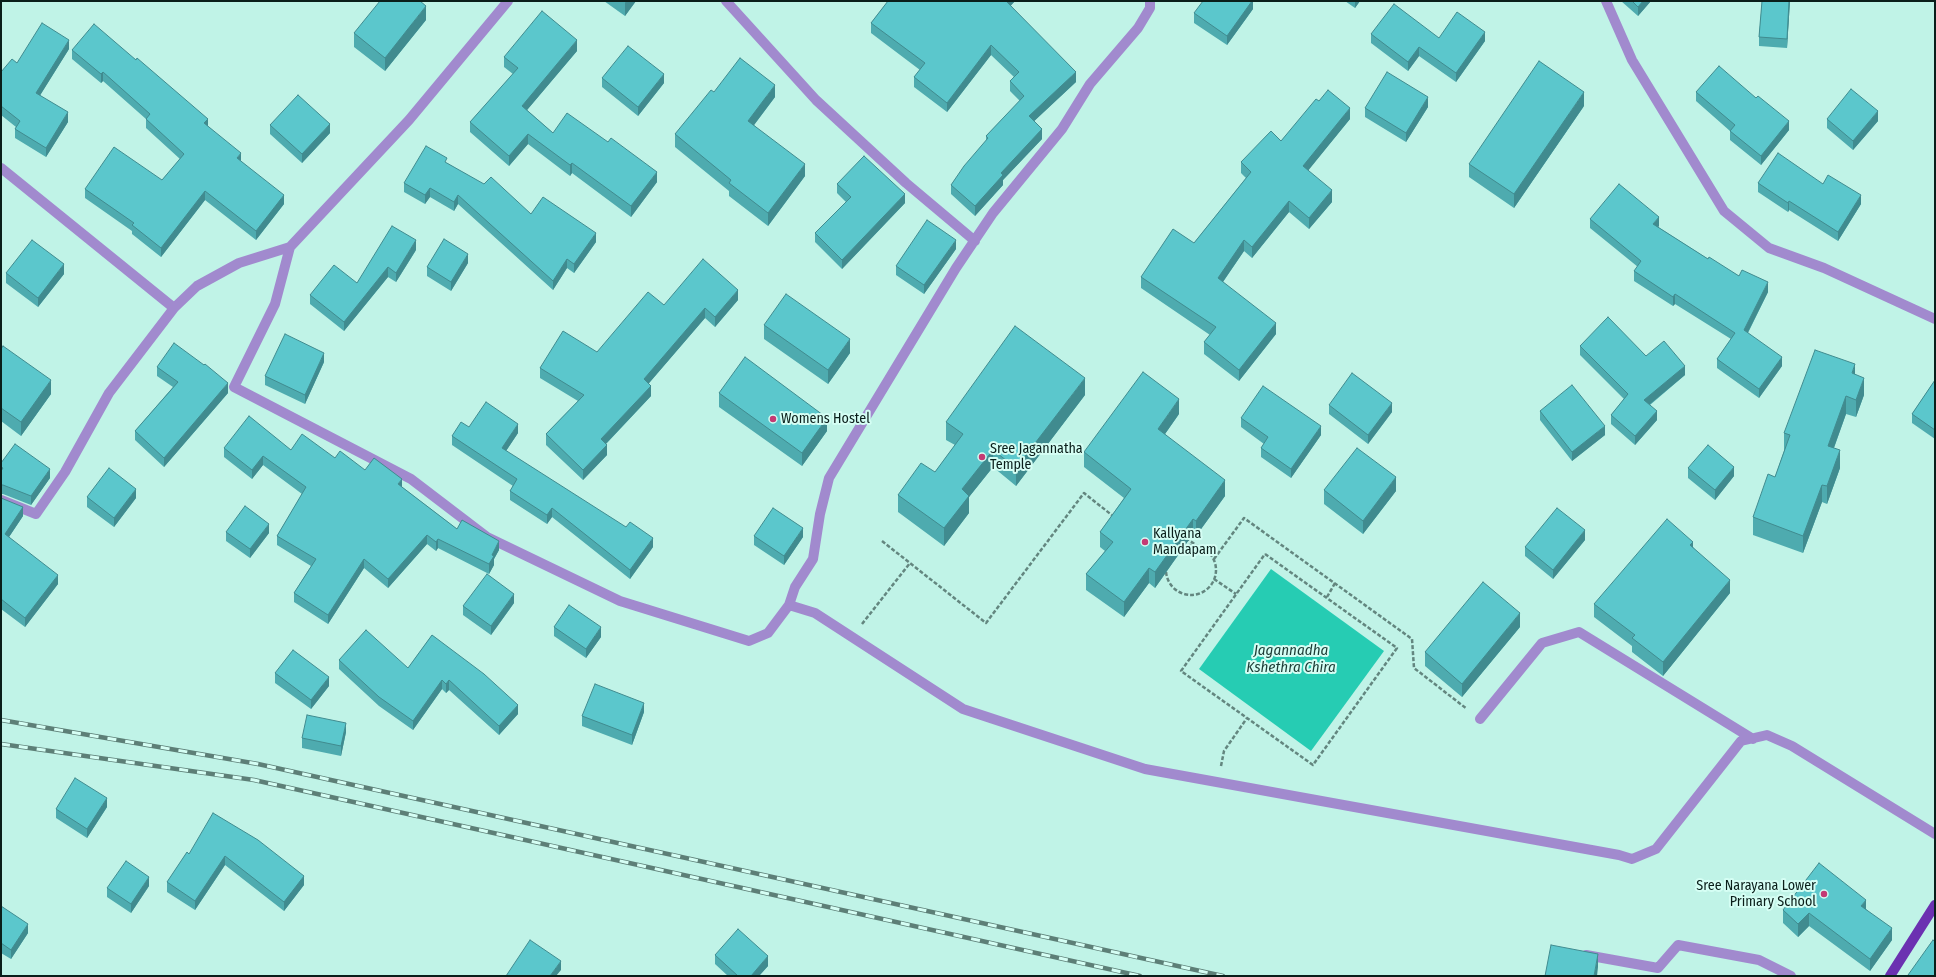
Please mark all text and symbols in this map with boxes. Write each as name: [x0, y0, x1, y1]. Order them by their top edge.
place label: Womens Hostel: [781, 411, 870, 427]
marker: Womens Hostel: [768, 414, 778, 424]
place label: Sree Jagannatha Temple: [990, 441, 1083, 474]
marker: Sree Jagannatha Temple: [977, 452, 987, 462]
place label: Kallyana Mandapam: [1153, 526, 1217, 558]
marker: Kallyana Mandapam: [1140, 537, 1150, 547]
water label: Jagannadha Kshethra Chira: [1246, 642, 1336, 677]
place label: Sree Narayana Lower Primary School: [1696, 878, 1816, 910]
marker: Sree Narayana Lower Primary School: [1819, 889, 1829, 899]

